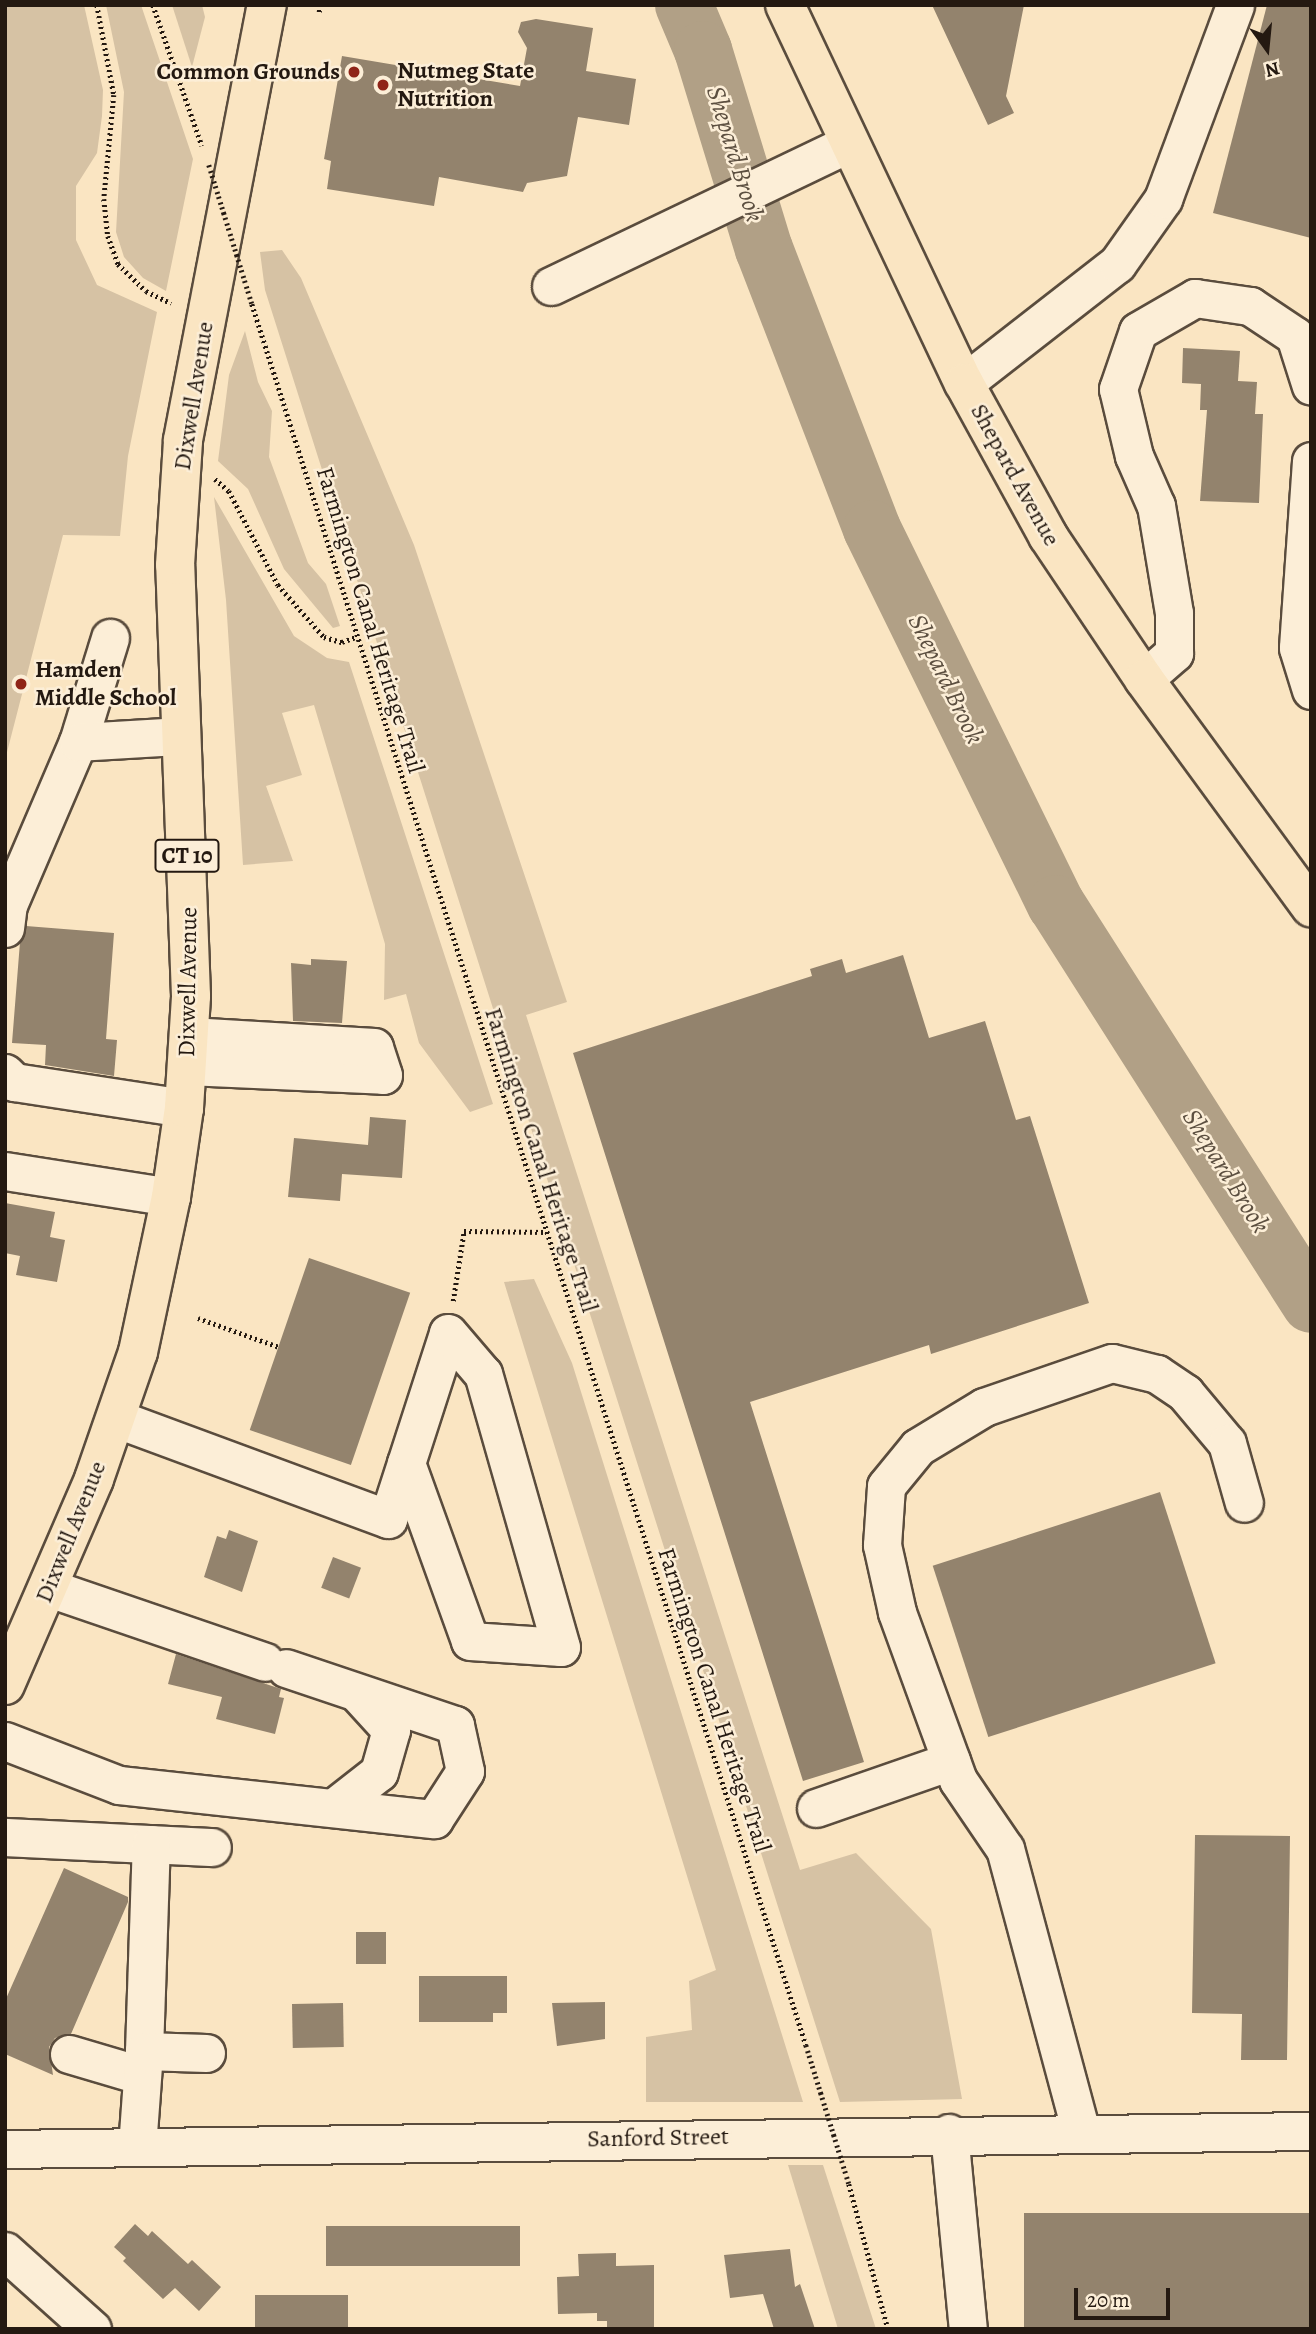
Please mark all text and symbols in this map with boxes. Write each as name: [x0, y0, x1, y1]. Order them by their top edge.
north arrow: [1232, 14, 1302, 84]
text: N: [1262, 55, 1282, 84]
place label: Nutmeg State Nutrition: [397, 57, 534, 113]
place label: Common Grounds: [156, 58, 340, 86]
marker: Common Grounds: [346, 64, 362, 80]
marker: Nutmeg State Nutrition: [375, 77, 391, 93]
water label: Shepard Brook: [700, 82, 770, 226]
street label: Dixwell Avenue: [168, 320, 220, 472]
street label: Shepard Avenue: [964, 399, 1066, 551]
street label: Farmington Canal Heritage Trail: [310, 463, 430, 777]
water label: Shepard Brook: [901, 609, 991, 749]
place label: Hamden Middle School: [35, 656, 176, 712]
marker: Hamden Middle School: [13, 676, 29, 692]
road number: CT 10: [154, 836, 220, 876]
street label: Dixwell Avenue: [172, 907, 204, 1057]
street label: Farmington Canal Heritage Trail: [478, 1004, 604, 1316]
water label: Shepard Brook: [1176, 1103, 1276, 1239]
street label: Dixwell Avenue: [30, 1457, 112, 1607]
street label: Farmington Canal Heritage Trail: [651, 1544, 777, 1856]
street label: Sanford Street: [587, 2122, 729, 2154]
scale bar: [1078, 2274, 1174, 2318]
text: 20 m: [1087, 2286, 1130, 2314]

